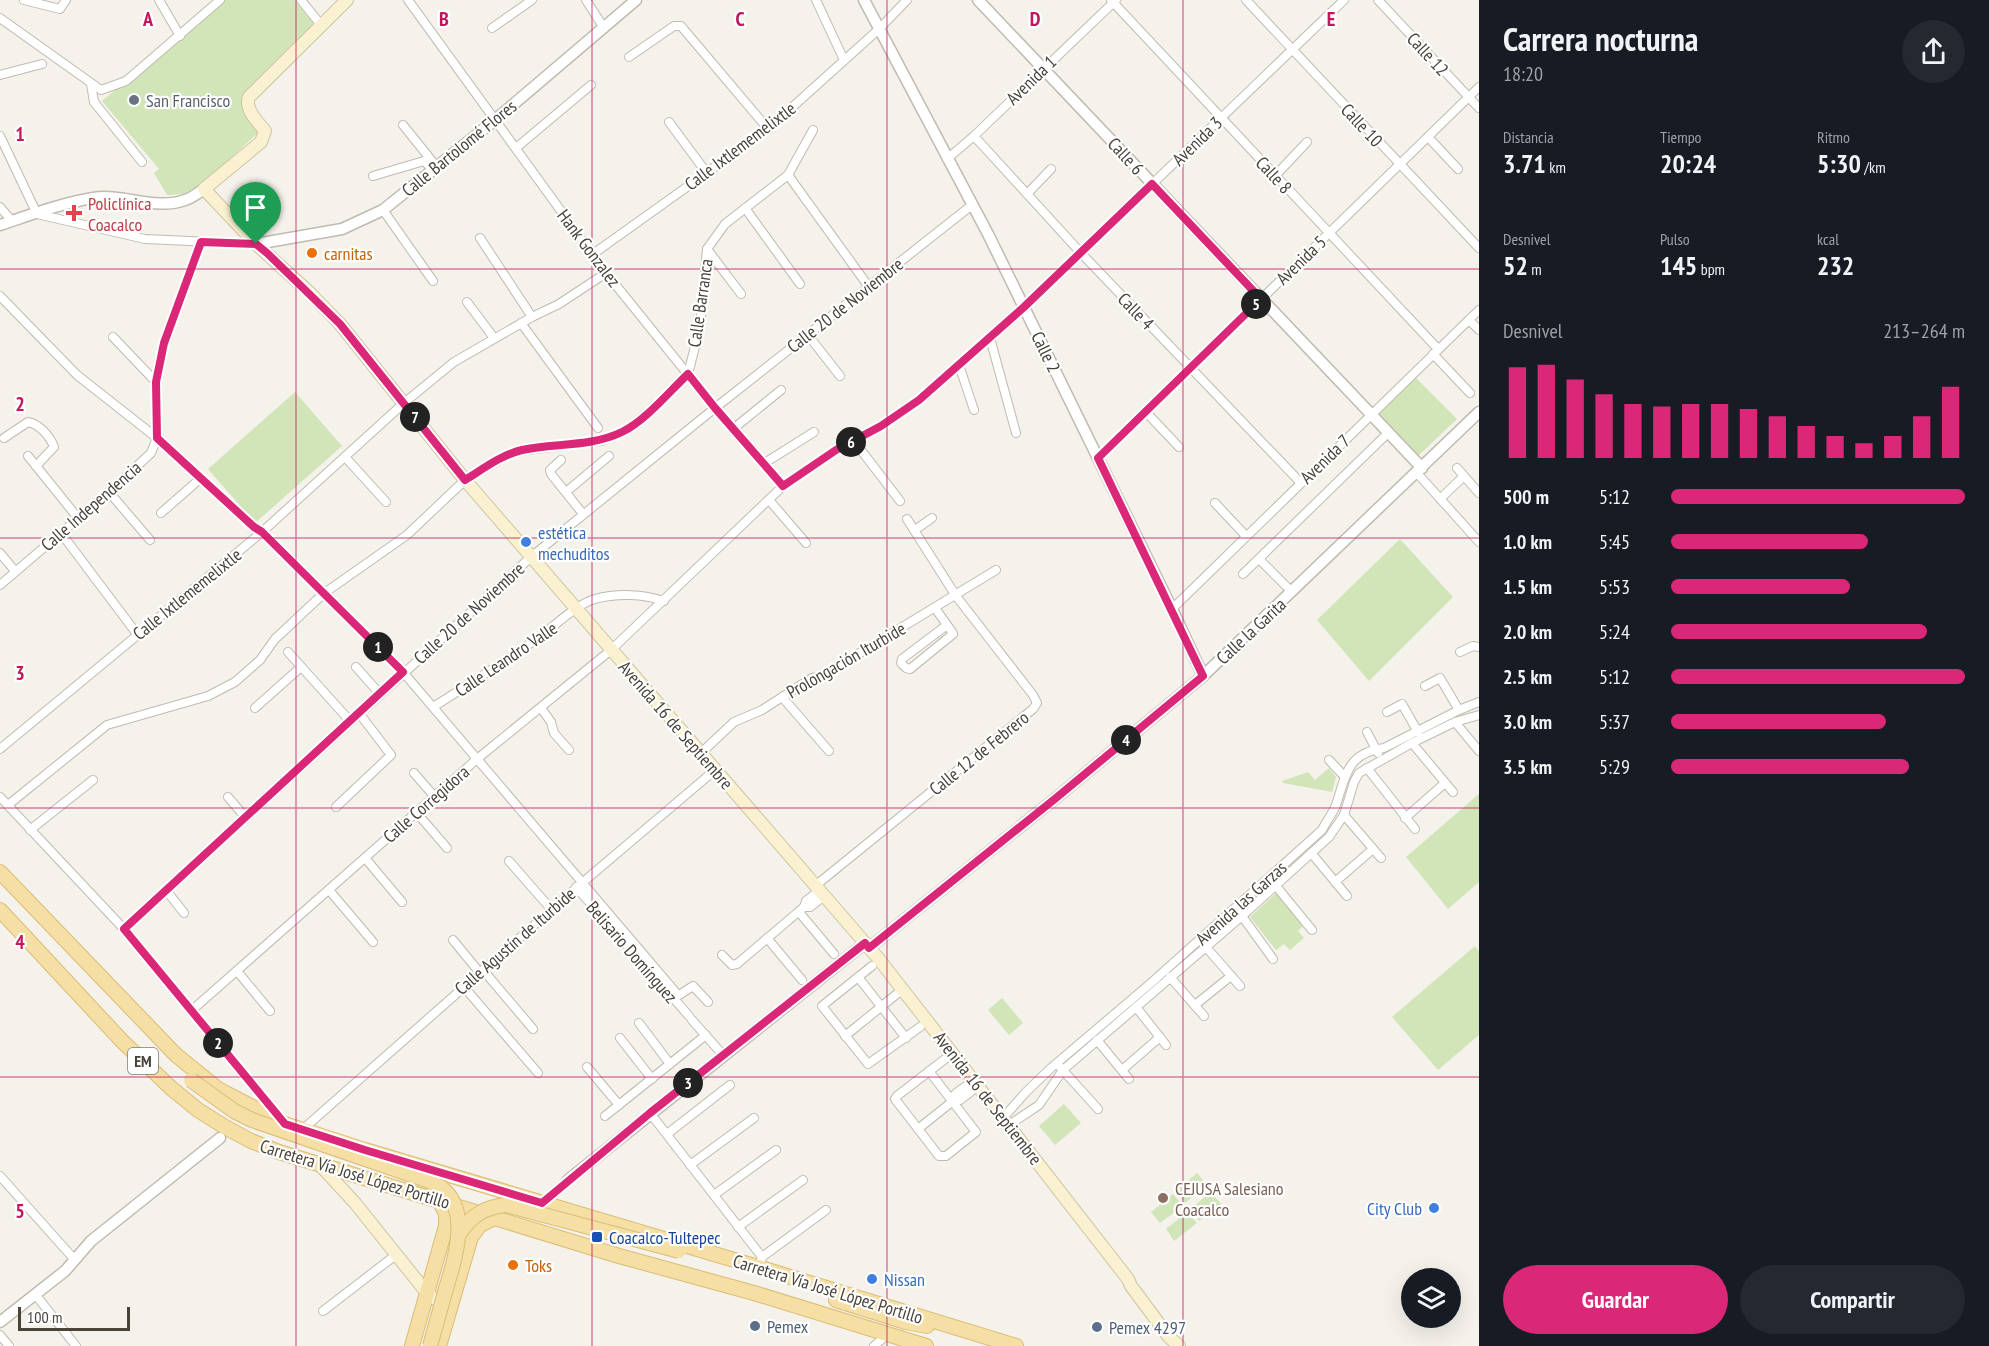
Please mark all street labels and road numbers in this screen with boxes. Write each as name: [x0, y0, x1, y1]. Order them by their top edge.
street label: Calle 12: [1402, 27, 1454, 81]
street label: Avenida 1: [1001, 51, 1061, 109]
street label: Calle Bartolomé Flores: [397, 95, 521, 201]
street label: Calle Ixtlememelixtle: [680, 97, 800, 195]
street label: Calle 10: [1336, 98, 1388, 152]
street label: Avenida 3: [1167, 112, 1227, 170]
street label: Calle 6: [1103, 132, 1149, 180]
street label: Calle 8: [1251, 151, 1297, 199]
street label: Hank Gonzalez: [552, 205, 626, 291]
street label: Avenida 5: [1271, 231, 1331, 289]
street label: Calle 20 de Noviembre: [782, 252, 908, 358]
street label: Calle Barranca: [682, 257, 718, 349]
street label: Calle 4: [1113, 288, 1159, 334]
street label: Calle 2: [1026, 328, 1066, 376]
street label: Avenida 7: [1295, 430, 1355, 488]
street label: Calle Independencia: [36, 456, 146, 556]
street label: Calle Ixtlememelixtle: [128, 543, 246, 645]
street label: Calle 20 de Noviembre: [409, 557, 529, 669]
street label: Calle la Garita: [1211, 593, 1291, 669]
street label: Calle Leandro Valle: [450, 616, 562, 702]
street label: Prolongación Iturbide: [782, 617, 910, 703]
street label: Avenida 16 de Septiembre: [614, 656, 738, 794]
street label: Calle 12 de Febrero: [924, 706, 1034, 800]
street label: Calle Corregidora: [378, 760, 474, 848]
street label: Avenida las Garzas: [1191, 856, 1291, 950]
street label: Calle Agustín de Iturbide: [450, 882, 580, 1000]
street label: Belisario Domínguez: [581, 896, 683, 1008]
street label: Avenida 16 de Septiembre: [929, 1027, 1047, 1169]
road number: EM: [128, 1048, 158, 1074]
street label: Carretera Vía José López Portillo: [257, 1134, 453, 1214]
street label: Carretera Vía José López Portillo: [730, 1249, 926, 1329]

